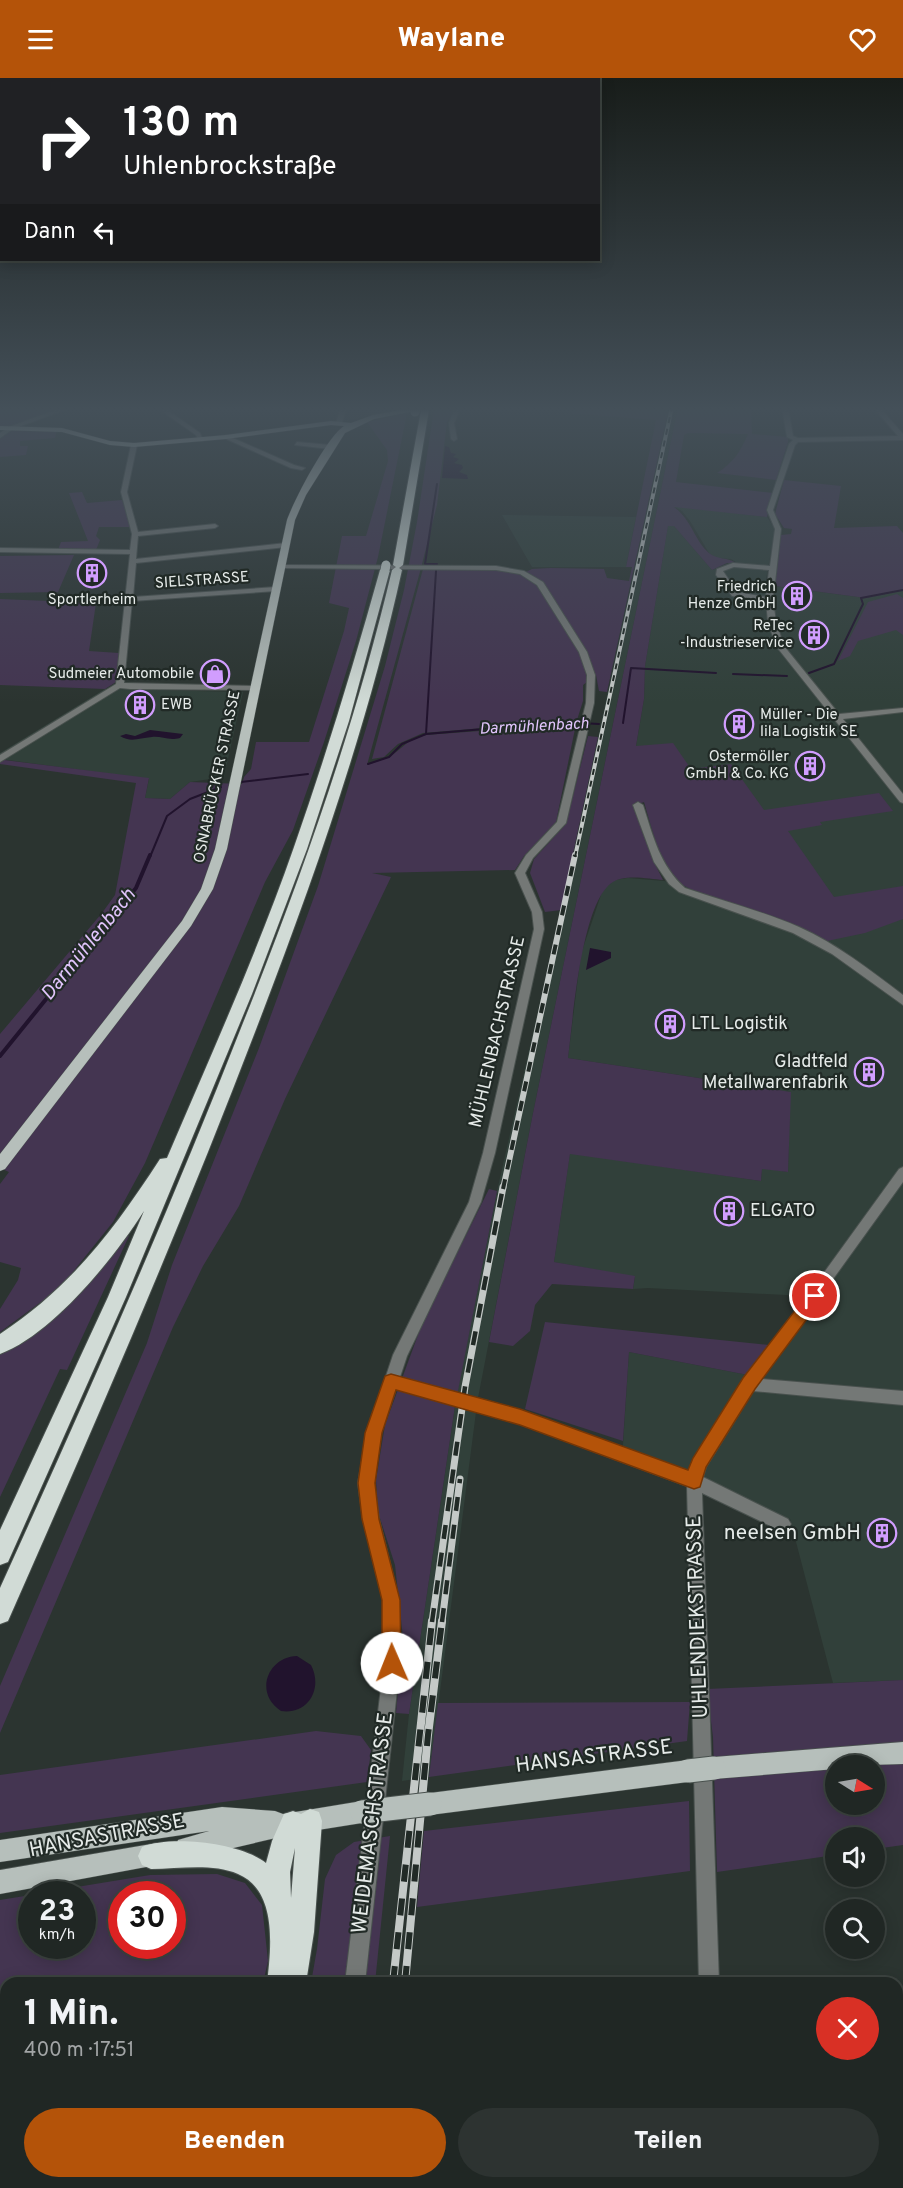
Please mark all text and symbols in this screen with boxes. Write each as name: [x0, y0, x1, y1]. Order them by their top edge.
text: Waylane: [398, 22, 505, 56]
icon: menu: [24, 23, 57, 56]
icon: heart: [846, 23, 879, 56]
text: 130 m: [123, 98, 239, 151]
icon: right: [24, 102, 102, 180]
text: Uhlenbrockstraße: [123, 150, 337, 184]
icon: left: [88, 216, 121, 249]
text: Dann: [24, 219, 76, 246]
building icon: Sportlerheim: [76, 557, 108, 589]
street label: SIELSTRASSE: [154, 568, 250, 594]
place label: Friedrich Henze GmbH: [688, 578, 776, 614]
building icon: Friedrich Henze GmbH: [781, 580, 813, 612]
place label: Sportlerheim: [48, 591, 136, 610]
place label: ReTec -Industrieservice: [680, 617, 793, 653]
building icon: ReTec -Industrieservice: [798, 619, 830, 651]
shop icon: Sudmeier Automobile: [199, 658, 231, 690]
place label: Sudmeier Automobile: [49, 665, 194, 684]
building icon: EWB: [124, 689, 156, 721]
street label: OSNABRÜCKER STRASSE: [189, 689, 246, 865]
place label: EWB: [161, 696, 192, 715]
place label: Müller - Die lila Logistik SE: [760, 706, 858, 742]
building icon: Müller - Die lila Logistik SE: [723, 708, 755, 740]
water label: Darmühlenbach: [479, 714, 590, 740]
place label: Ostermöller GmbH & Co. KG: [685, 748, 789, 784]
building icon: Ostermöller GmbH & Co. KG: [794, 750, 826, 782]
water label: Darmühlenbach: [36, 883, 142, 1007]
street label: MÜHLENBACHSTRASSE: [463, 933, 531, 1130]
building icon: LTL Logistik: [654, 1008, 686, 1040]
place label: LTL Logistik: [691, 1013, 788, 1036]
place label: Gladtfeld Metallwarenfabrik: [703, 1051, 848, 1095]
building icon: Gladtfeld Metallwarenfabrik: [853, 1056, 885, 1088]
building icon: ELGATO: [713, 1195, 745, 1227]
place label: ELGATO: [750, 1200, 815, 1223]
pin: [789, 1270, 840, 1321]
icon: arrive: [798, 1279, 831, 1312]
street label: UHLENDIEKSTRASSE: [681, 1515, 715, 1719]
building icon: neelsen GmbH: [866, 1517, 898, 1549]
place label: neelsen GmbH: [724, 1520, 861, 1547]
position arrow: [360, 1631, 424, 1695]
street label: WEIDEMASCHSTRASSE: [346, 1711, 400, 1935]
street label: HANSASTRASSE: [514, 1734, 674, 1780]
north arrow: [825, 1755, 885, 1815]
map controls: [825, 1755, 885, 1959]
street label: HANSASTRASSE: [27, 1808, 187, 1864]
button: sound: [825, 1827, 885, 1887]
speed limit sign: 30: [108, 1881, 186, 1959]
text: 23: [39, 1894, 75, 1931]
button: search: [825, 1899, 885, 1959]
text: km/h: [39, 1926, 75, 1945]
text: 1 Min.: [24, 1992, 119, 2038]
button: close: [816, 1997, 879, 2060]
text: 400 m · 17:51: [24, 2038, 134, 2064]
button: Beenden: [24, 2108, 446, 2177]
button: Teilen: [458, 2108, 879, 2177]

